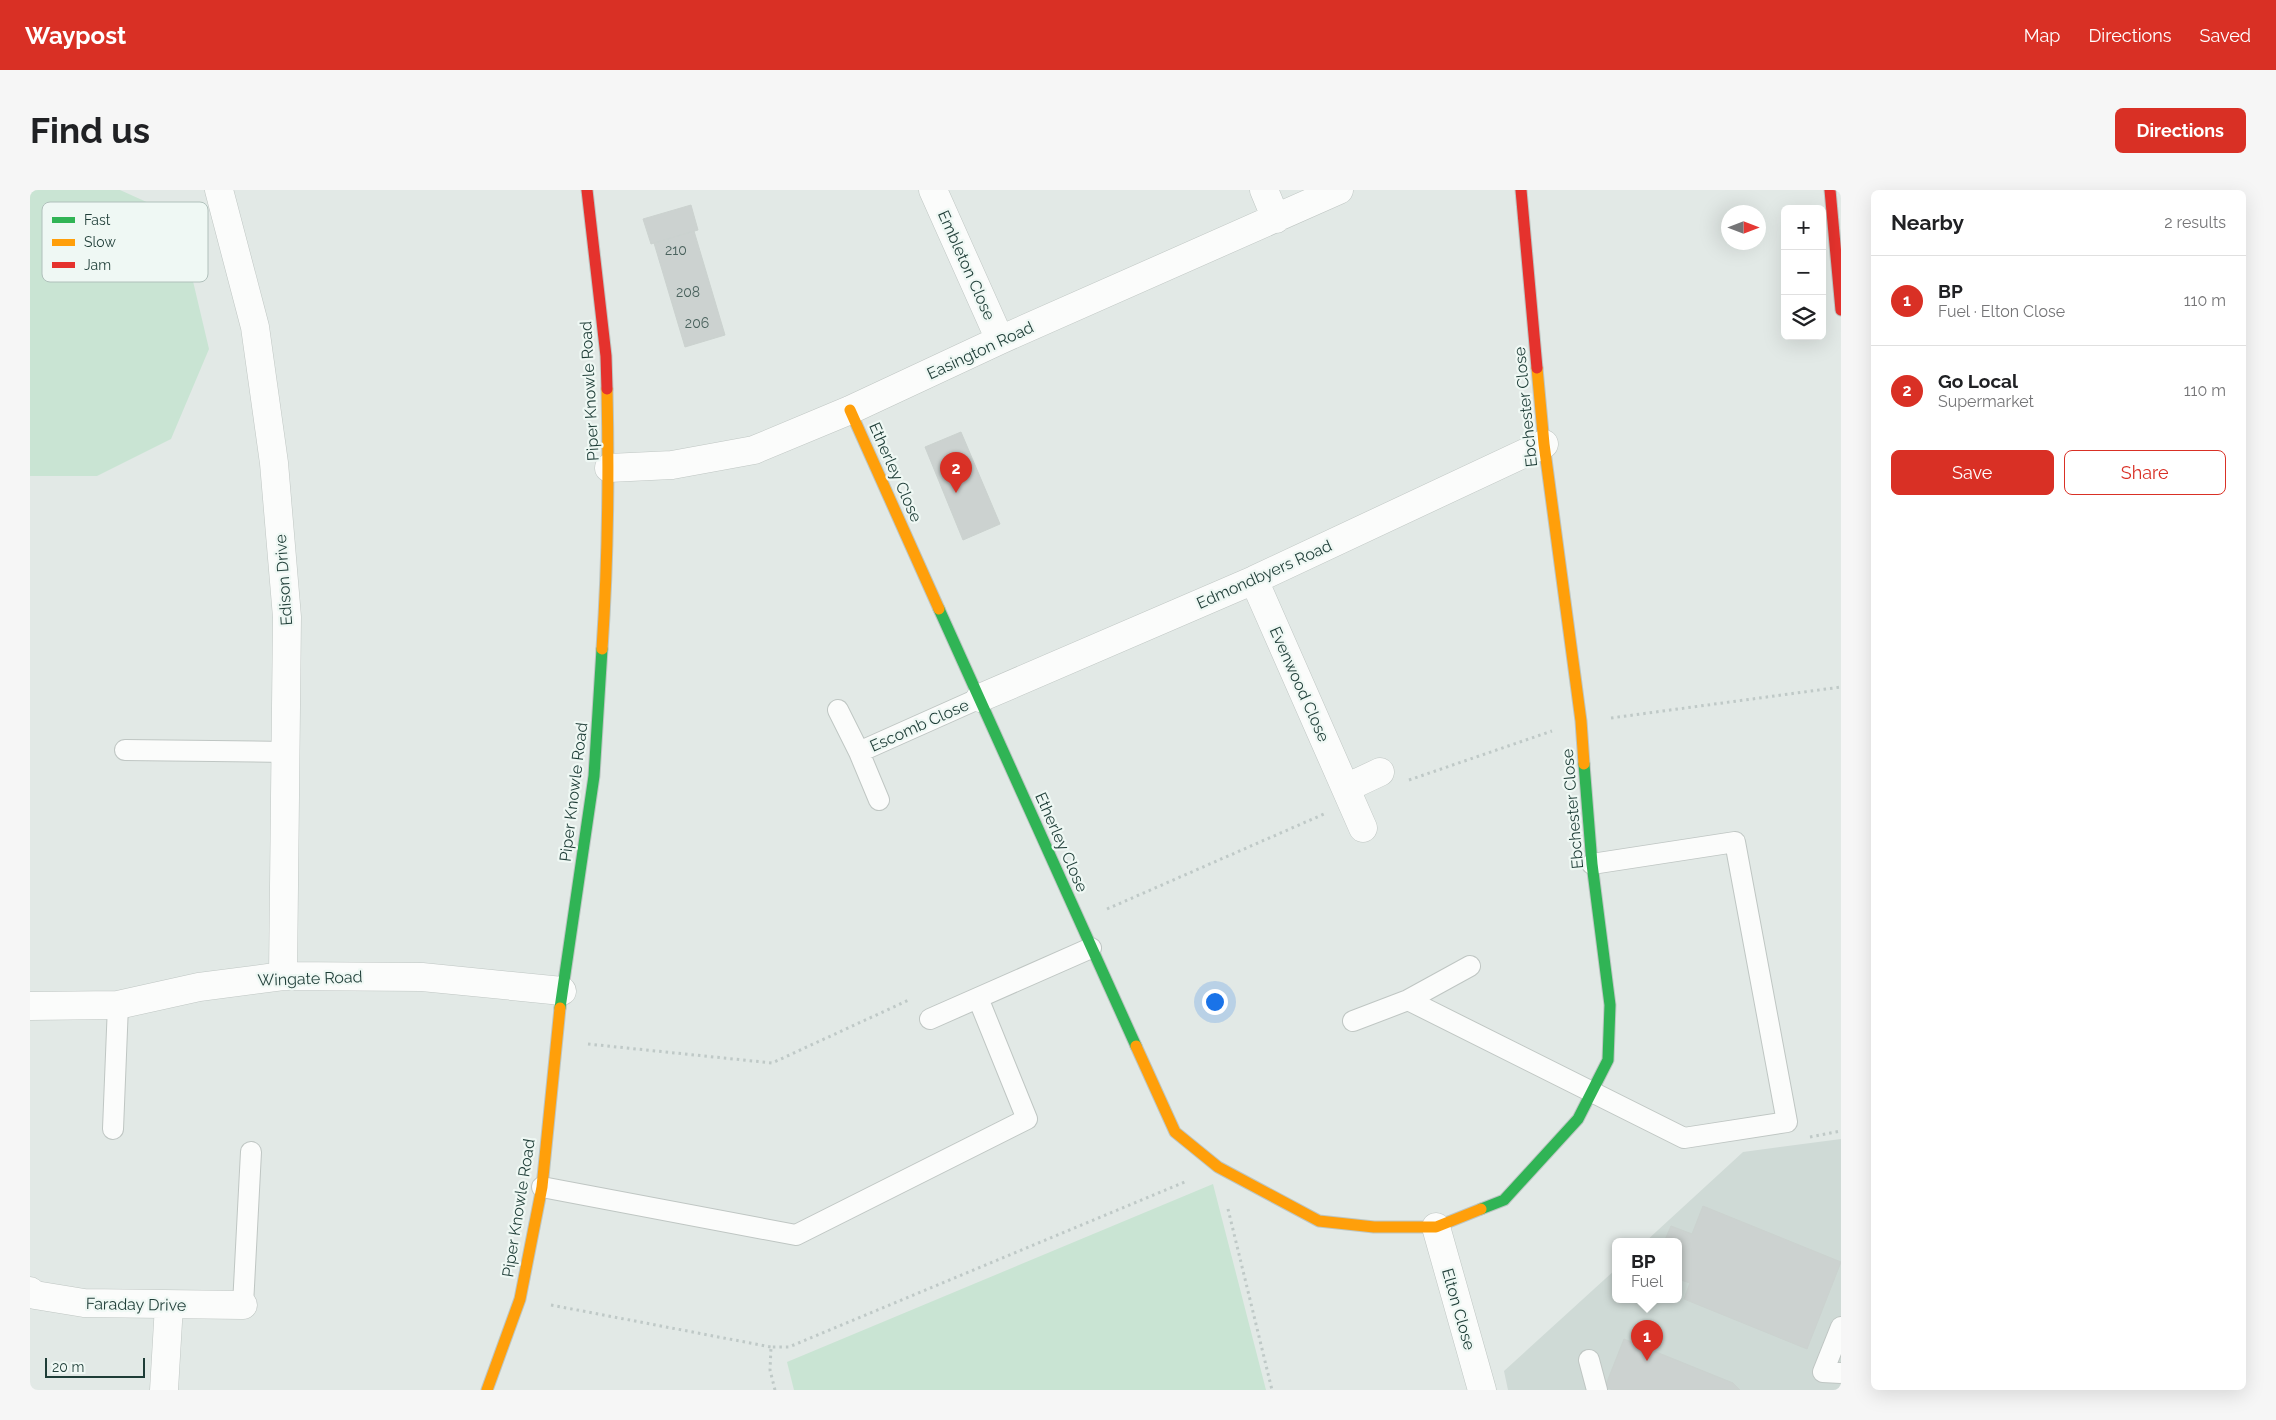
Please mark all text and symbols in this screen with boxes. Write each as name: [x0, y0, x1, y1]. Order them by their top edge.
text: Waypost: [25, 21, 126, 50]
text: Map: [2024, 25, 2060, 46]
text: Directions: [2088, 25, 2172, 46]
text: Saved: [2200, 25, 2251, 46]
button: Directions: [2115, 108, 2246, 153]
text: Find us: [30, 110, 150, 151]
legend: [42, 202, 208, 282]
north arrow: [1721, 205, 1766, 250]
map controls: [1781, 205, 1826, 340]
button: +: [1781, 205, 1826, 250]
street label: Embleton Close: [934, 207, 999, 323]
text: Nearby: [1891, 210, 1964, 235]
text: Fast: [84, 212, 111, 228]
text: 2 results: [2164, 213, 2226, 232]
text: Slow: [84, 234, 116, 250]
house number: 210: [665, 242, 687, 258]
button: −: [1781, 250, 1826, 295]
text: Jam: [84, 257, 111, 273]
text: BP: [1938, 280, 1963, 302]
house number: 208: [676, 284, 700, 300]
text: 1: [1903, 291, 1911, 310]
text: 110 m: [2184, 291, 2226, 310]
button: layers: [1781, 295, 1826, 340]
text: Fuel · Elton Close: [1938, 302, 2065, 321]
house number: 206: [685, 315, 709, 331]
street label: Easington Road: [924, 317, 1037, 383]
street label: Piper Knowle Road: [576, 320, 603, 461]
street label: Ebchester Close: [1510, 346, 1541, 468]
text: Go Local: [1938, 370, 2018, 392]
text: 2: [1902, 381, 1912, 400]
text: 110 m: [2184, 381, 2226, 400]
text: Supermarket: [1938, 392, 2034, 411]
street label: Etherley Close: [865, 419, 926, 525]
button: Save: [1891, 450, 2054, 495]
button: Share: [2064, 450, 2226, 495]
pin: 2: [940, 452, 972, 493]
street label: Edison Drive: [271, 534, 296, 626]
street label: Edmondbyers Road: [1194, 536, 1335, 613]
street label: Evenwood Close: [1266, 624, 1333, 745]
street label: Escomb Close: [867, 695, 972, 756]
street label: Piper Knowle Road: [556, 721, 591, 863]
street label: Ebchester Close: [1558, 748, 1587, 870]
street label: Etherley Close: [1031, 789, 1092, 895]
street label: Wingate Road: [257, 967, 363, 990]
your location: [1202, 989, 1228, 1015]
street label: Piper Knowle Road: [498, 1137, 539, 1279]
popup: [1612, 1238, 1682, 1303]
text: BP: [1631, 1250, 1656, 1272]
street label: Elton Close: [1438, 1266, 1479, 1352]
text: Fuel: [1631, 1272, 1663, 1291]
street label: Faraday Drive: [86, 1294, 186, 1315]
pin: 1: [1631, 1320, 1663, 1361]
scale bar: [45, 1355, 145, 1378]
text: 20 m: [52, 1359, 84, 1375]

